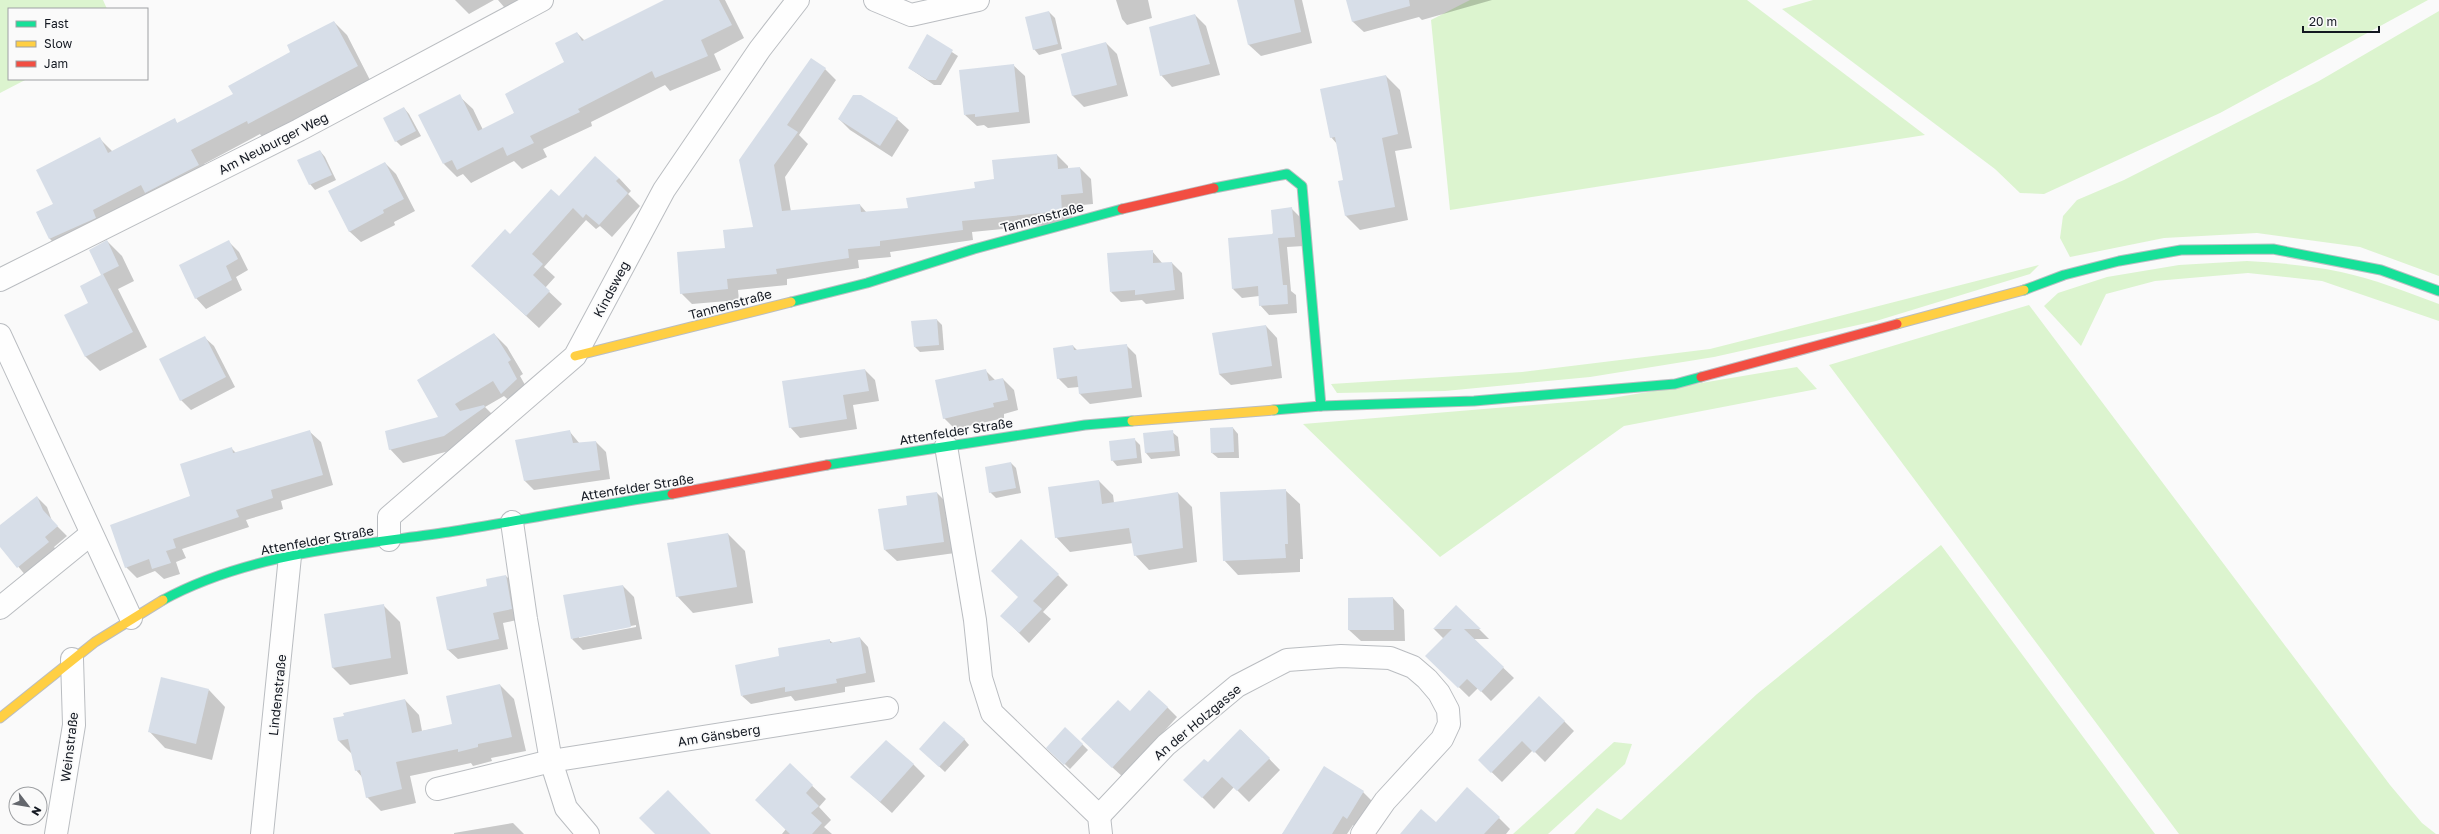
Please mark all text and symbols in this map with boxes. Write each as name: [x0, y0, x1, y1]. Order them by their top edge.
legend: [8, 8, 148, 80]
scale bar: [2303, 8, 2379, 34]
text: 20 m: [2309, 14, 2337, 29]
text: Fast: [44, 16, 69, 31]
text: Slow: [44, 36, 72, 51]
text: Jam: [44, 56, 68, 71]
street label: Am Neuburger Weg: [216, 108, 330, 178]
street label: Tannenstraße: [999, 198, 1085, 236]
street label: Kindsweg: [590, 258, 632, 320]
street label: Tannenstraße: [687, 285, 773, 323]
street label: Attenfelder Straße: [898, 414, 1014, 448]
street label: Attenfelder Straße: [579, 470, 695, 504]
street label: Attenfelder Straße: [259, 522, 375, 558]
street label: Lindenstraße: [265, 653, 289, 737]
street label: An der Holzgasse: [1150, 681, 1244, 763]
street label: Weinstraße: [57, 711, 81, 783]
street label: Am Gänsberg: [677, 721, 761, 749]
north arrow: [8, 786, 48, 826]
text: N: [29, 804, 45, 818]

